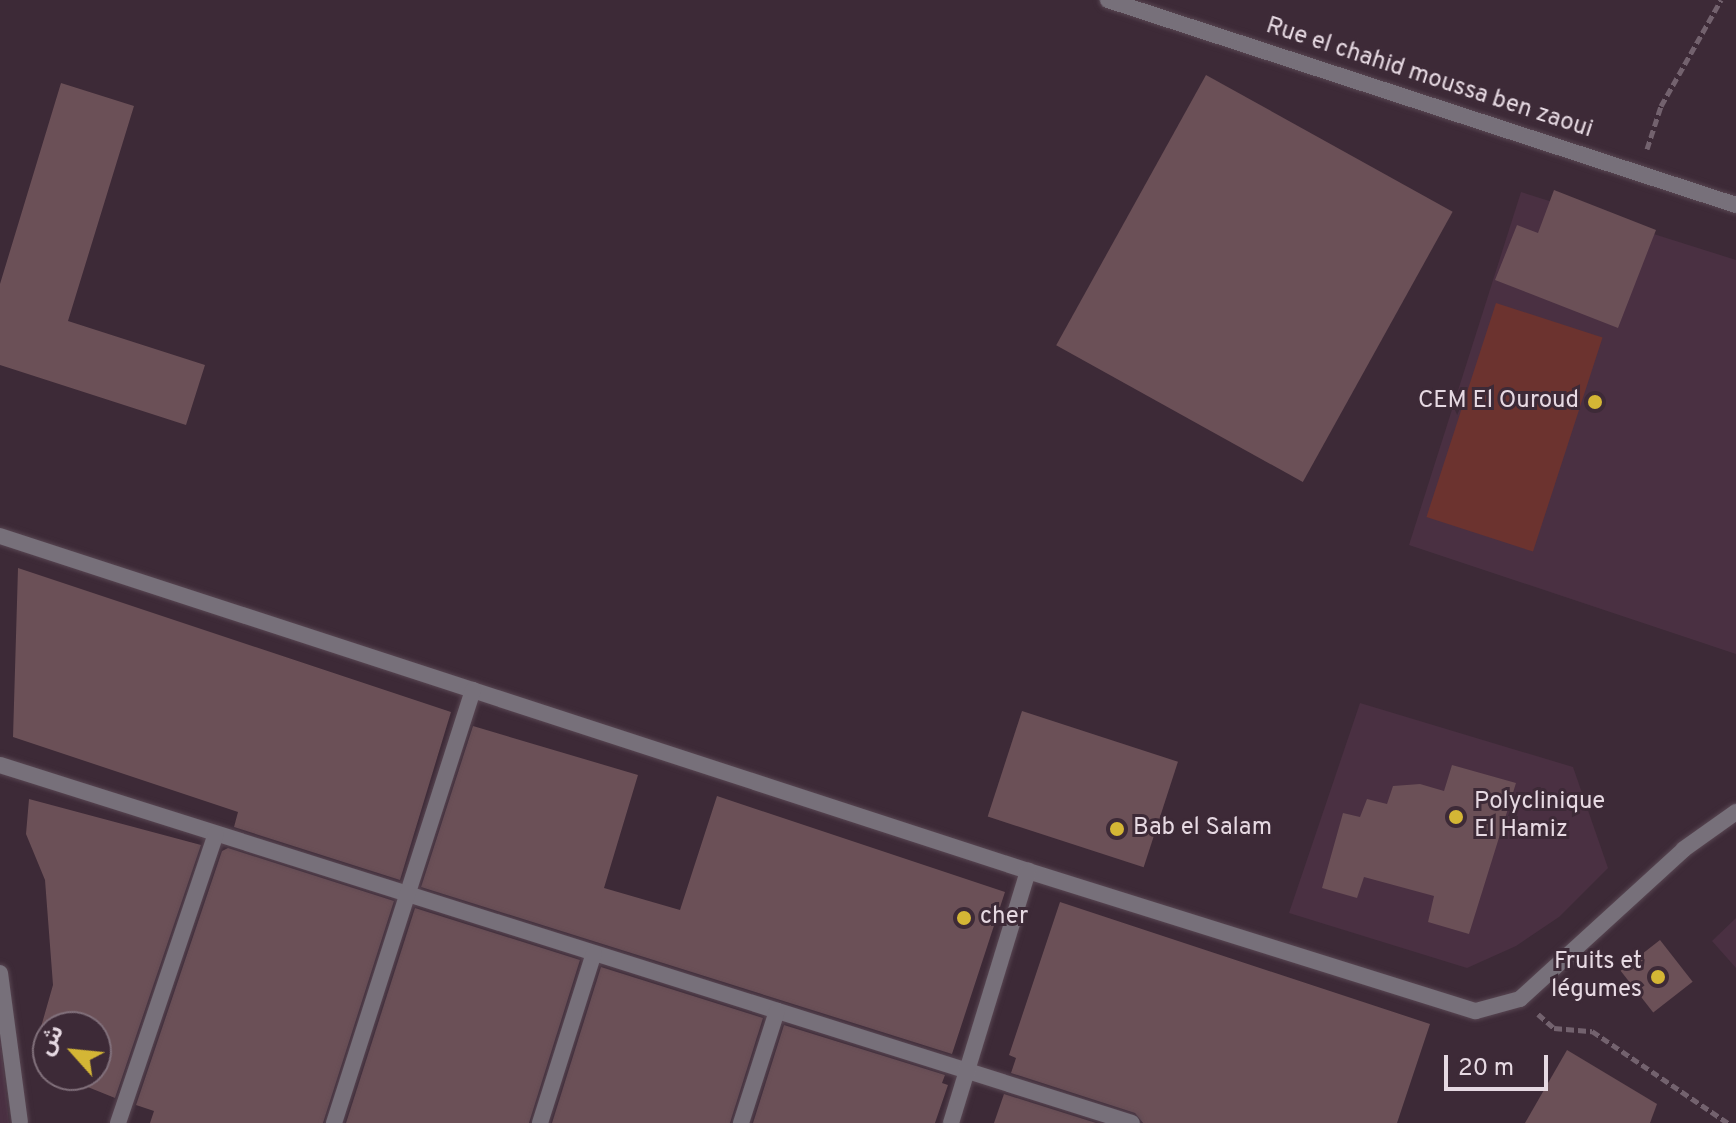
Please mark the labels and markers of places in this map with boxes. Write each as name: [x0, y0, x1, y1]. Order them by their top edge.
place label: CEM El Ouroud: [1418, 388, 1579, 416]
marker: CEM El Ouroud: [1586, 393, 1604, 411]
place label: Polyclinique El Hamiz: [1474, 789, 1605, 845]
marker: Polyclinique El Hamiz: [1445, 806, 1467, 828]
place label: Bab el Salam: [1133, 815, 1272, 843]
marker: Bab el Salam: [1108, 820, 1126, 838]
place label: cher: [980, 904, 1028, 932]
marker: cher: [955, 909, 973, 927]
place label: Fruits et légumes: [1551, 949, 1642, 1005]
marker: Fruits et légumes: [1649, 968, 1667, 986]

